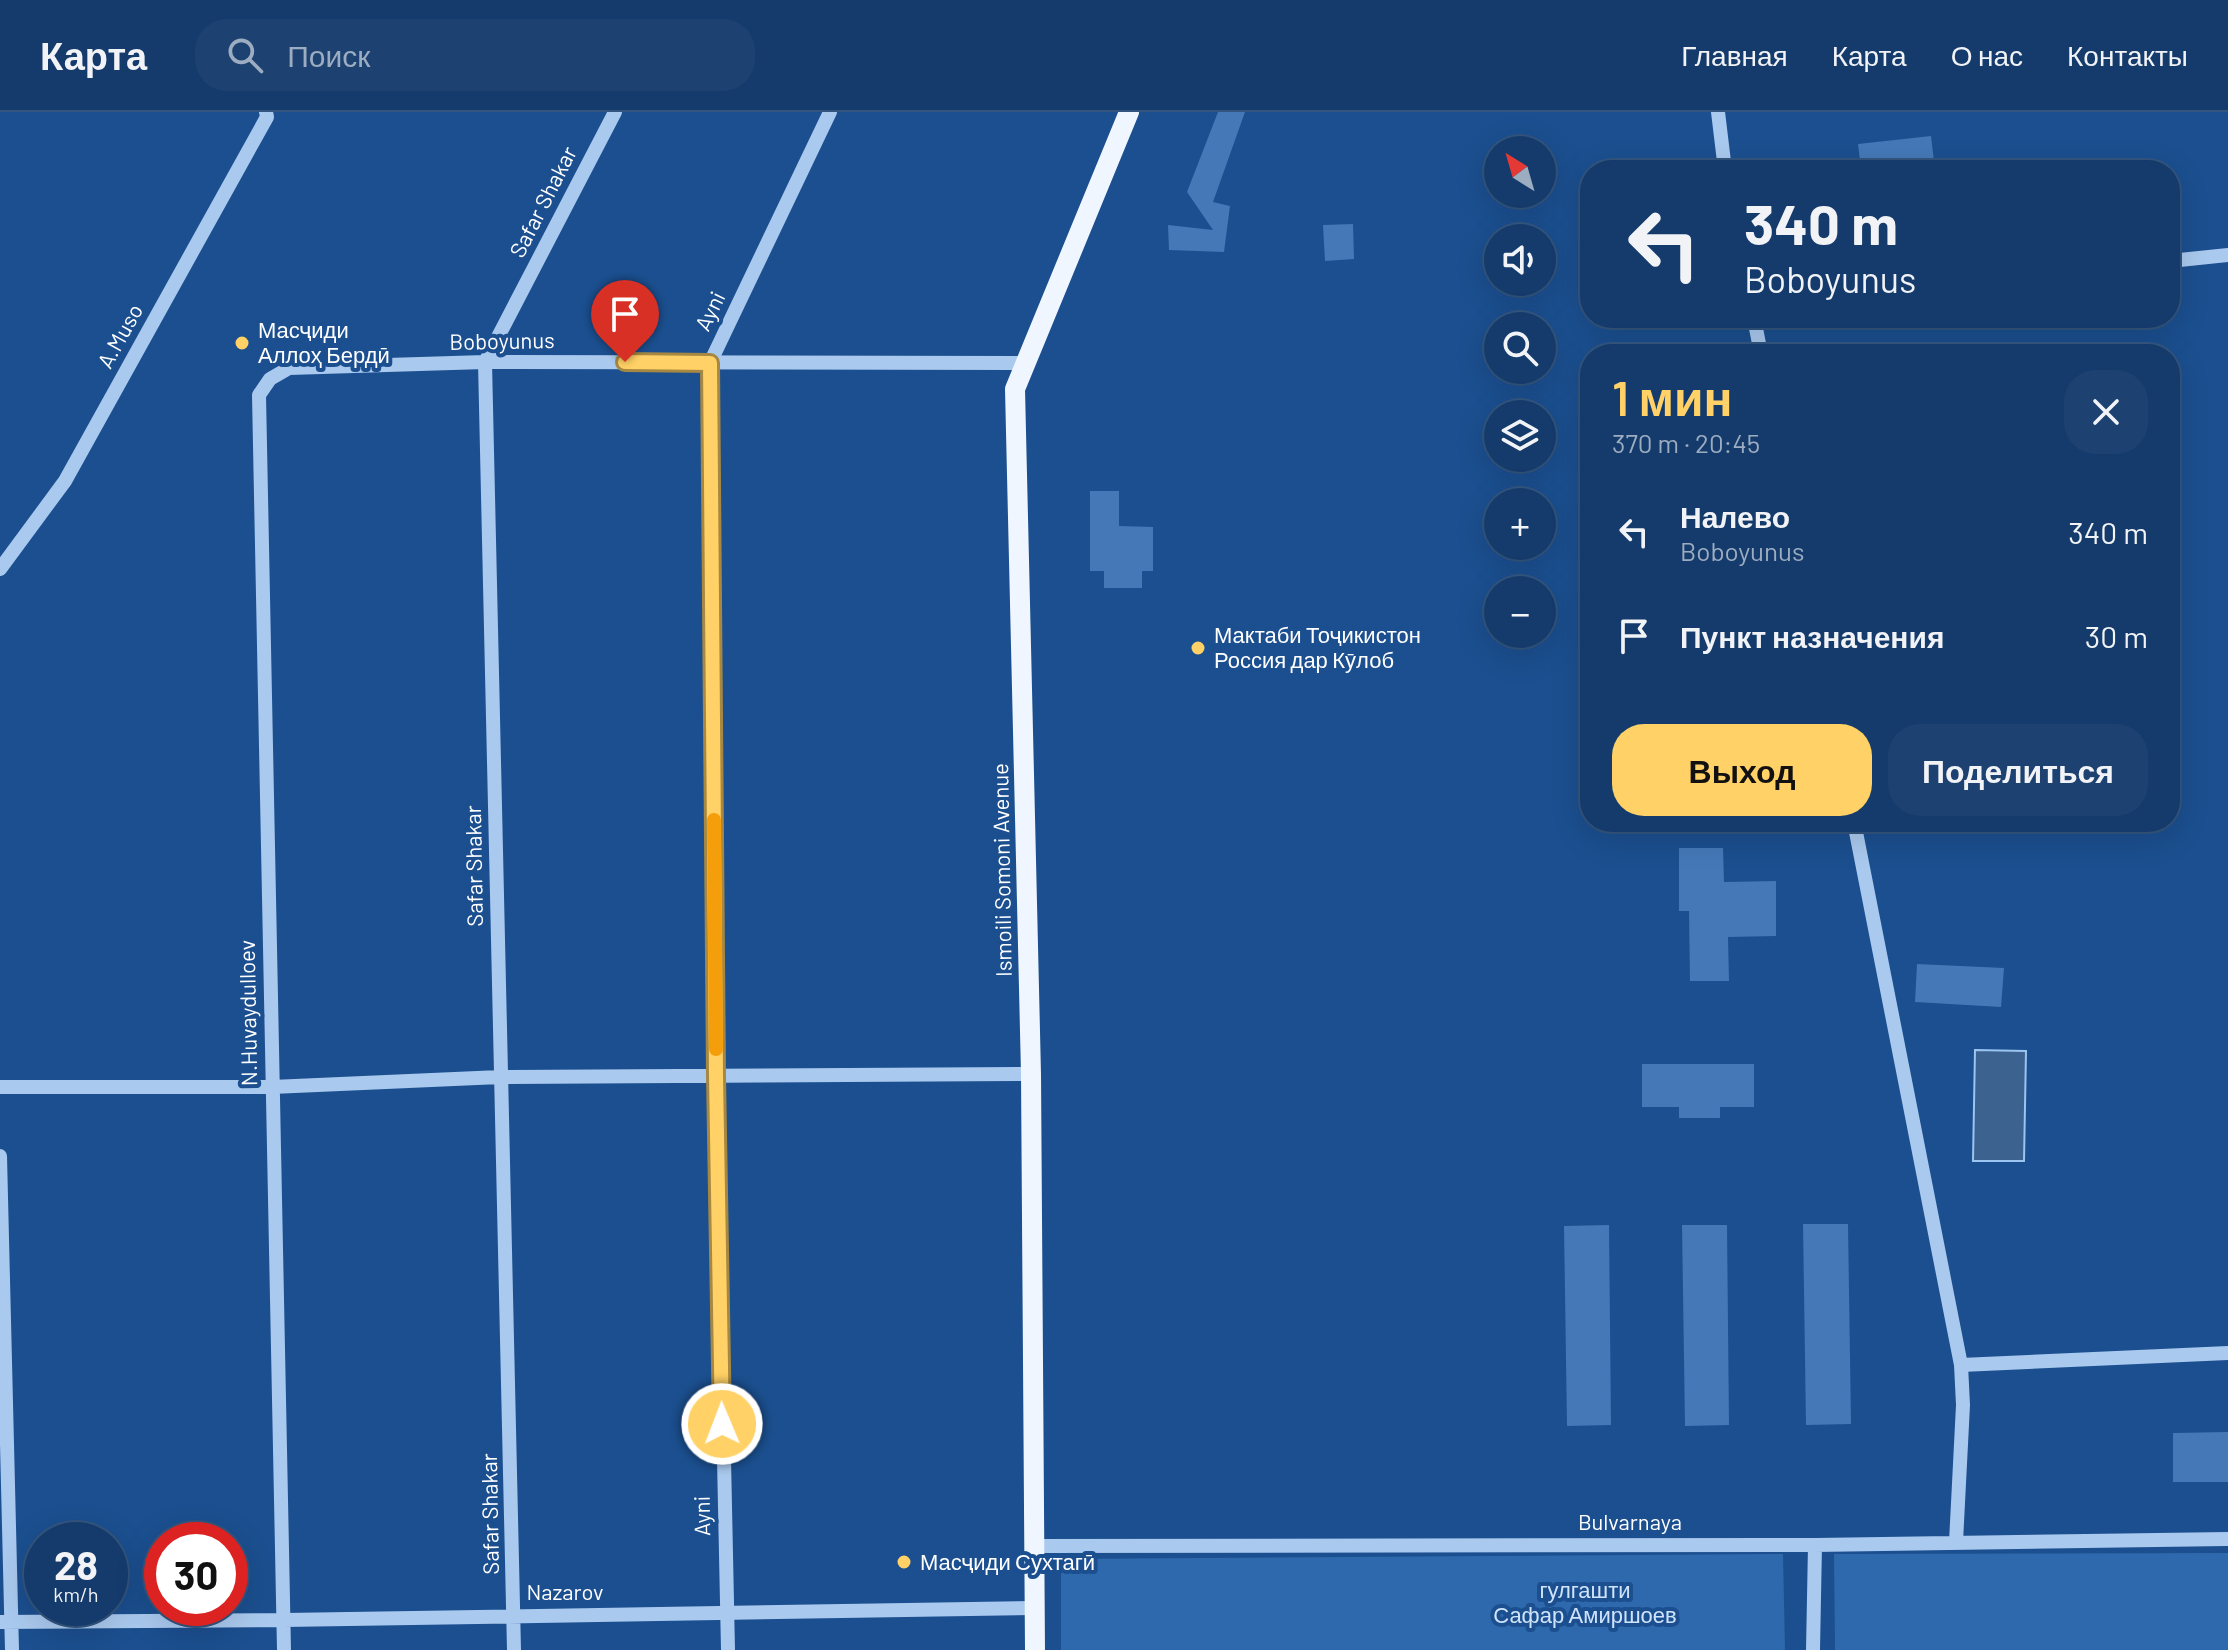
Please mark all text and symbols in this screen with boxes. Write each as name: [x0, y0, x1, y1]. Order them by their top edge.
search box: [195, 19, 755, 91]
text: Карта: [40, 32, 147, 78]
icon: search: [223, 33, 267, 77]
text: Поиск: [287, 37, 370, 73]
text: Главная: [1681, 38, 1788, 72]
text: Карта: [1832, 38, 1907, 72]
text: О нас: [1951, 38, 2023, 72]
text: Контакты: [2067, 38, 2188, 72]
north arrow: [1484, 136, 1556, 208]
map controls: [1484, 136, 1556, 648]
street label: Safar Shakar: [503, 142, 581, 261]
text: 340 m: [1744, 189, 1898, 256]
icon: left: [1612, 192, 1716, 296]
button: sound: [1484, 224, 1556, 296]
text: Boboyunus: [1744, 257, 1916, 300]
pin: [591, 280, 659, 362]
street label: Ayni: [689, 287, 730, 334]
icon: arrive: [603, 292, 647, 336]
street label: A.Muso: [91, 299, 147, 372]
button: search: [1484, 312, 1556, 384]
place label: Масҷиди Аллоҳ Бердӣ: [258, 316, 390, 368]
street label: Boboyunus: [449, 326, 555, 354]
marker: Масҷиди Аллоҳ Бердӣ: [233, 334, 251, 352]
text: 1 мин: [1612, 368, 1733, 426]
button: close: [2064, 370, 2148, 454]
button: layers: [1484, 400, 1556, 472]
text: 370 m · 20:45: [1612, 427, 1760, 458]
button: +: [1484, 488, 1556, 560]
text: Налево: [1680, 498, 1790, 534]
icon: left: [1612, 510, 1656, 554]
text: 340 m: [2068, 514, 2148, 550]
text: Boboyunus: [1680, 535, 1805, 566]
button: −: [1484, 576, 1556, 648]
icon: arrive: [1612, 614, 1656, 658]
text: Пункт назначения: [1680, 618, 1944, 654]
text: 30 m: [2085, 618, 2148, 654]
place label: Мактаби Тоҷикистон Россия дар Кӯлоб: [1214, 621, 1421, 673]
marker: Мактаби Тоҷикистон Россия дар Кӯлоб: [1189, 639, 1207, 657]
button: Выход: [1612, 724, 1872, 816]
button: Поделиться: [1888, 724, 2148, 816]
street label: Ismoili Somoni Avenue: [986, 763, 1016, 977]
street label: Safar Shakar: [459, 805, 487, 927]
street label: N.Huvaydulloev: [233, 940, 261, 1086]
position arrow: [680, 1382, 764, 1466]
street label: Safar Shakar: [475, 1453, 503, 1575]
street label: Ayni: [688, 1496, 714, 1536]
street label: Bulvarnaya: [1578, 1508, 1682, 1534]
speed limit sign: 30: [144, 1522, 248, 1626]
text: 28: [54, 1540, 98, 1588]
place label: Масҷиди Сухтагӣ: [920, 1548, 1095, 1575]
marker: Масҷиди Сухтагӣ: [895, 1553, 913, 1571]
park label: гулгашти Сафар Амиршоев: [1493, 1576, 1677, 1628]
street label: Nazarov: [526, 1578, 604, 1604]
text: km/h: [53, 1582, 99, 1606]

